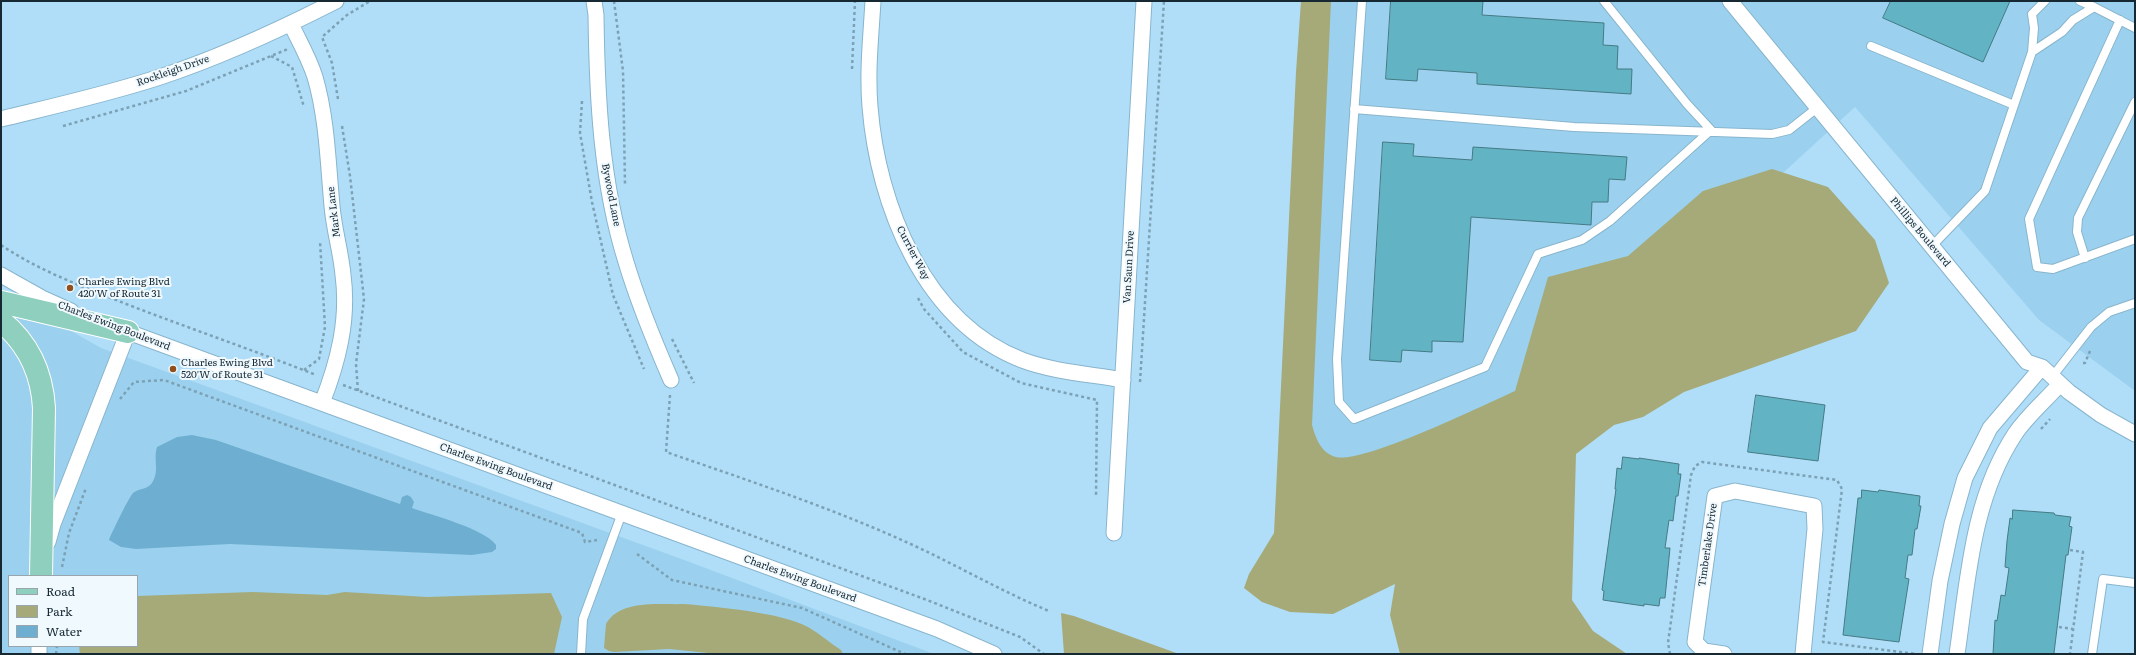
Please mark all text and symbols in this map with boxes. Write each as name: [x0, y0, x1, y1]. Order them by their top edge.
street label: Rockleigh Drive: [135, 53, 211, 89]
street label: Bywood Lane: [599, 163, 623, 227]
street label: Mark Lane: [325, 186, 343, 238]
street label: Phillips Boulevard: [1887, 195, 1953, 269]
street label: Currier Way: [894, 224, 932, 282]
street label: Van Saun Drive: [1121, 230, 1137, 304]
place label: Charles Ewing Blvd 420'W of Route 31: [78, 276, 170, 300]
marker: Charles Ewing Blvd 420'W of Route 31: [65, 283, 75, 293]
street label: Charles Ewing Boulevard: [56, 299, 172, 353]
place label: Charles Ewing Blvd 520'W of Route 31: [181, 357, 273, 380]
marker: Charles Ewing Blvd 520'W of Route 31: [168, 364, 178, 374]
street label: Charles Ewing Boulevard: [438, 441, 554, 493]
street label: Timberlake Drive: [1696, 503, 1720, 587]
street label: Charles Ewing Boulevard: [742, 553, 858, 605]
legend: [8, 575, 138, 647]
text: Road: [46, 582, 75, 600]
text: Park: [46, 602, 72, 620]
text: Water: [46, 622, 82, 640]

